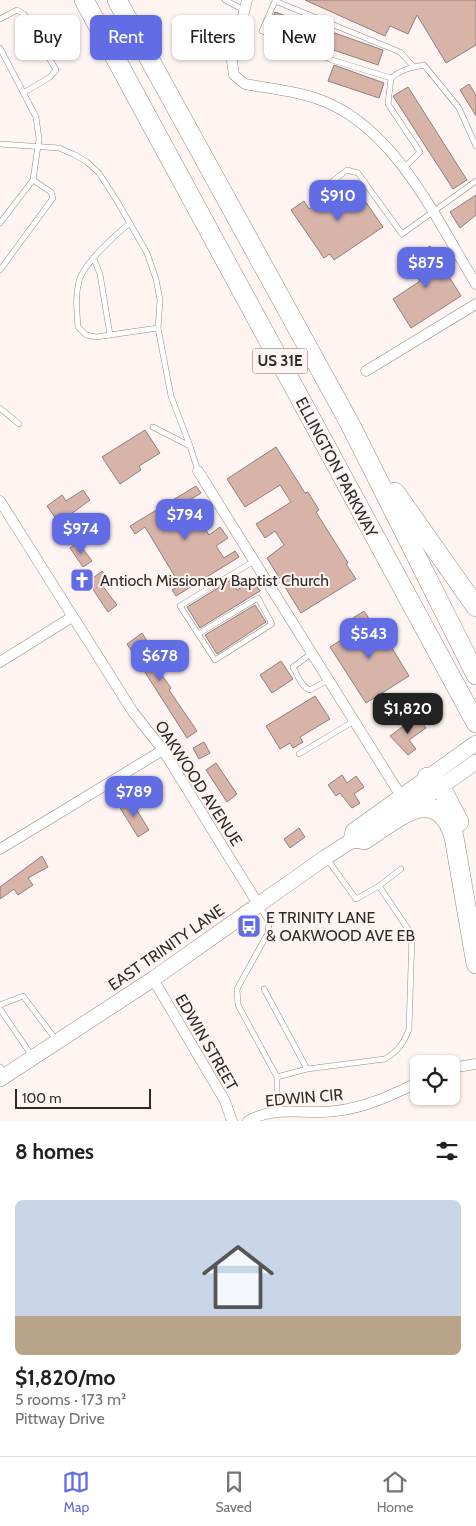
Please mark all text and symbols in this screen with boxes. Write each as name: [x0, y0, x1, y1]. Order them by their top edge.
chip: Buy: [15, 15, 80, 60]
chip: Rent: [90, 15, 162, 60]
chip: Filters: [172, 15, 254, 60]
chip: New: [264, 15, 334, 60]
pin: $910: [308, 180, 368, 222]
text: $910: [320, 186, 356, 205]
pin: $875: [396, 246, 456, 289]
text: $875: [408, 253, 444, 272]
road number: US 31E: [252, 348, 308, 374]
street label: ELLINGTON PARKWAY: [292, 394, 382, 541]
pin: $794: [155, 498, 215, 541]
text: $794: [167, 505, 203, 524]
pin: $974: [51, 512, 111, 555]
text: $974: [63, 519, 99, 538]
church icon: Antioch Missionary Baptist Church: [69, 567, 95, 593]
place label: Antioch Missionary Baptist Church: [100, 571, 329, 590]
pin: $543: [339, 618, 399, 660]
text: $543: [351, 624, 387, 643]
pin: $678: [130, 640, 190, 682]
text: $678: [142, 646, 178, 665]
pin: $1,820: [367, 692, 449, 735]
text: $1,820: [384, 699, 432, 718]
street label: OAKWOOD AVENUE: [151, 717, 246, 850]
pin: $789: [104, 776, 164, 818]
text: $789: [116, 782, 152, 801]
street label: EAST TRINITY LANE: [105, 900, 228, 994]
place label: E TRINITY LANE & OAKWOOD AVE EB: [266, 908, 415, 945]
bus stop icon: E TRINITY LANE & OAKWOOD AVE EB: [236, 913, 262, 939]
street label: EDWIN STREET: [171, 991, 242, 1094]
map controls: [410, 1055, 460, 1105]
button: locate: [410, 1055, 460, 1105]
street label: EDWIN CIR: [264, 1085, 344, 1110]
scale bar: [15, 1086, 151, 1109]
text: 100 m: [22, 1089, 62, 1107]
icon: filters: [433, 1137, 461, 1165]
text: 8 homes: [15, 1139, 94, 1164]
icon: home: [193, 1232, 283, 1322]
text: $1,820/mo: [15, 1365, 115, 1390]
text: 5 rooms · 173 m²: [15, 1390, 126, 1409]
text: Pittway Drive: [15, 1409, 105, 1428]
tab: Map: [62, 1468, 90, 1516]
tab: Saved: [215, 1468, 252, 1516]
tab: Home: [377, 1468, 414, 1516]

